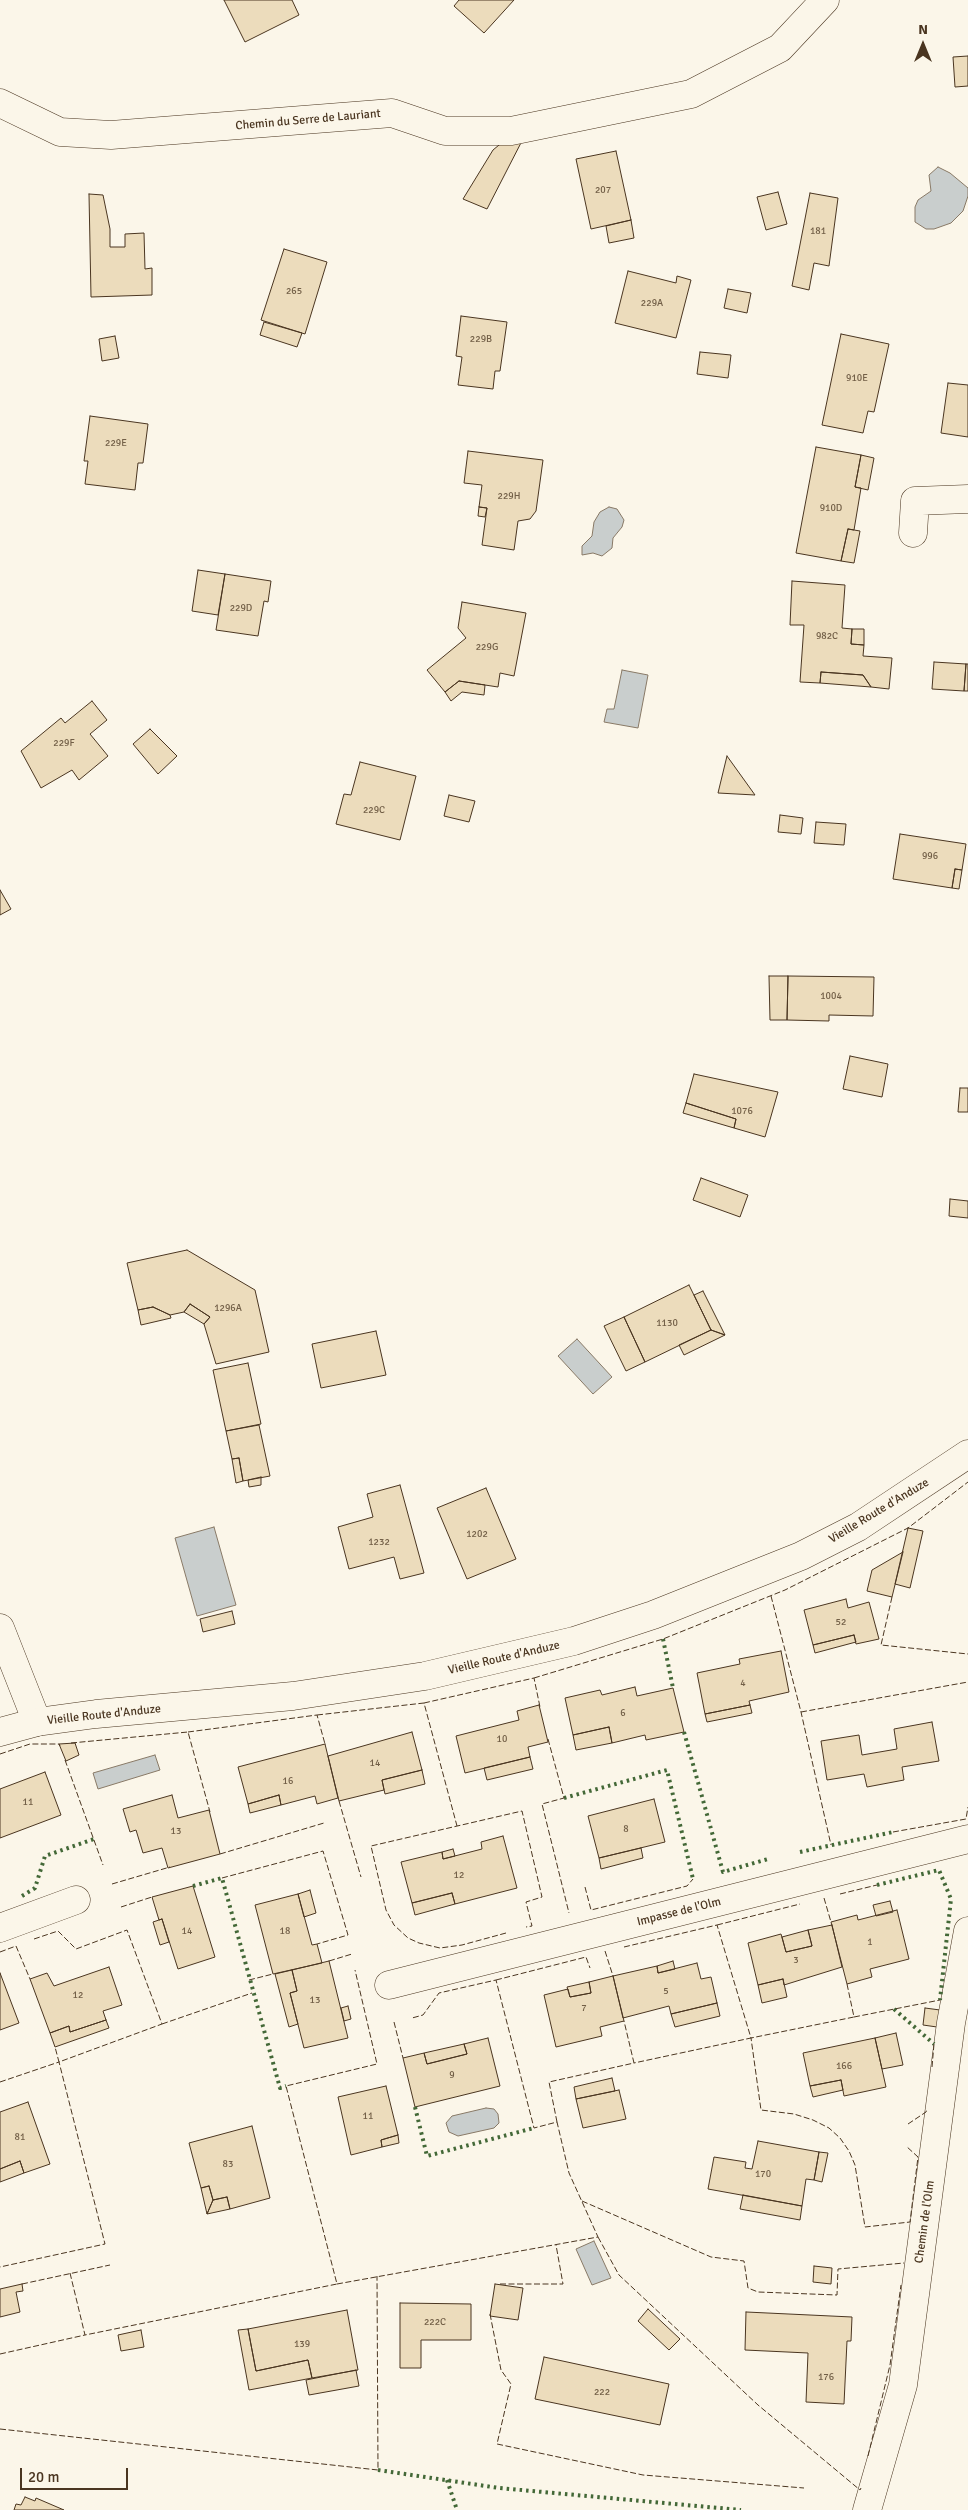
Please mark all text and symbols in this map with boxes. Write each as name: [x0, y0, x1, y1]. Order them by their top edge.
north arrow: [898, 20, 948, 70]
text: N: [918, 21, 928, 38]
street label: Chemin du Serre de Lauriant: [235, 106, 381, 134]
house number: 207: [595, 184, 611, 196]
house number: 181: [810, 225, 826, 237]
house number: 265: [286, 285, 302, 297]
house number: 229A: [641, 297, 663, 309]
house number: 229B: [470, 333, 492, 345]
house number: 910E: [846, 372, 868, 384]
house number: 229E: [105, 437, 127, 449]
house number: 229H: [498, 490, 520, 502]
house number: 910D: [820, 502, 842, 514]
house number: 229D: [230, 602, 252, 614]
house number: 982C: [816, 630, 838, 642]
house number: 229G: [476, 641, 498, 653]
house number: 229F: [53, 737, 75, 749]
house number: 229C: [363, 804, 385, 816]
house number: 996: [922, 850, 938, 862]
house number: 1004: [820, 990, 842, 1002]
house number: 1076: [731, 1105, 753, 1117]
house number: 1296A: [214, 1302, 242, 1314]
house number: 1130: [656, 1317, 678, 1329]
street label: Vieille Route d'Anduze: [826, 1475, 932, 1547]
house number: 1202: [466, 1528, 488, 1540]
house number: 1232: [368, 1536, 390, 1548]
house number: 52: [836, 1616, 846, 1628]
street label: Vieille Route d'Anduze: [447, 1638, 561, 1678]
house number: 4: [740, 1677, 746, 1689]
street label: Vieille Route d'Anduze: [46, 1702, 162, 1728]
house number: 6: [620, 1707, 626, 1719]
house number: 10: [497, 1733, 507, 1745]
house number: 14: [370, 1757, 380, 1769]
house number: 16: [283, 1775, 293, 1787]
house number: 11: [23, 1796, 33, 1808]
house number: 8: [623, 1823, 629, 1835]
house number: 13: [171, 1825, 181, 1837]
house number: 12: [454, 1869, 464, 1881]
street label: Impasse de l'Olm: [635, 1895, 723, 1929]
house number: 14: [182, 1925, 192, 1937]
house number: 18: [280, 1925, 290, 1937]
house number: 1: [867, 1936, 873, 1948]
house number: 3: [793, 1954, 799, 1966]
house number: 5: [663, 1985, 669, 1997]
house number: 12: [73, 1989, 83, 2001]
house number: 13: [310, 1994, 320, 2006]
house number: 7: [581, 2002, 587, 2014]
house number: 166: [836, 2060, 852, 2072]
house number: 9: [449, 2069, 455, 2081]
house number: 11: [363, 2110, 373, 2122]
house number: 81: [15, 2131, 25, 2143]
house number: 83: [223, 2158, 233, 2170]
house number: 170: [755, 2168, 771, 2180]
street label: Chemin de l'Olm: [912, 2180, 938, 2264]
house number: 222C: [424, 2316, 446, 2328]
house number: 139: [294, 2338, 310, 2350]
house number: 176: [818, 2371, 834, 2383]
house number: 222: [594, 2386, 610, 2398]
scale bar: [22, 2458, 130, 2490]
text: 20 m: [28, 2468, 59, 2486]

